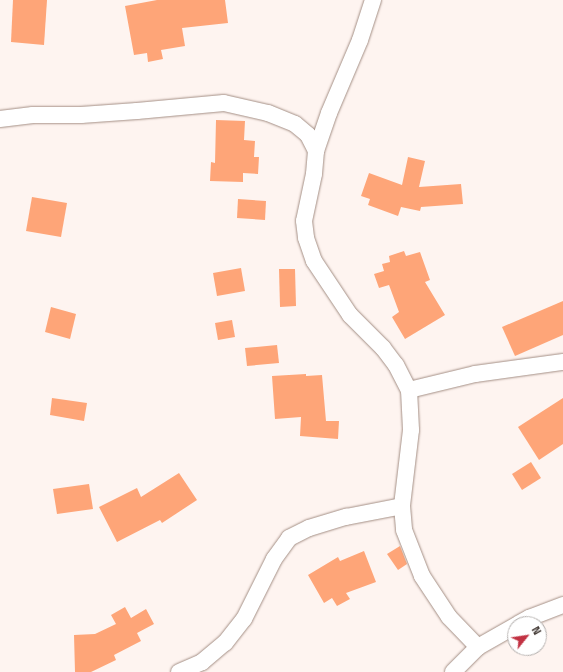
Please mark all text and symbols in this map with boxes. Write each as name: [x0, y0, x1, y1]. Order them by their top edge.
north arrow: [507, 616, 547, 656]
text: N: [528, 623, 545, 638]

